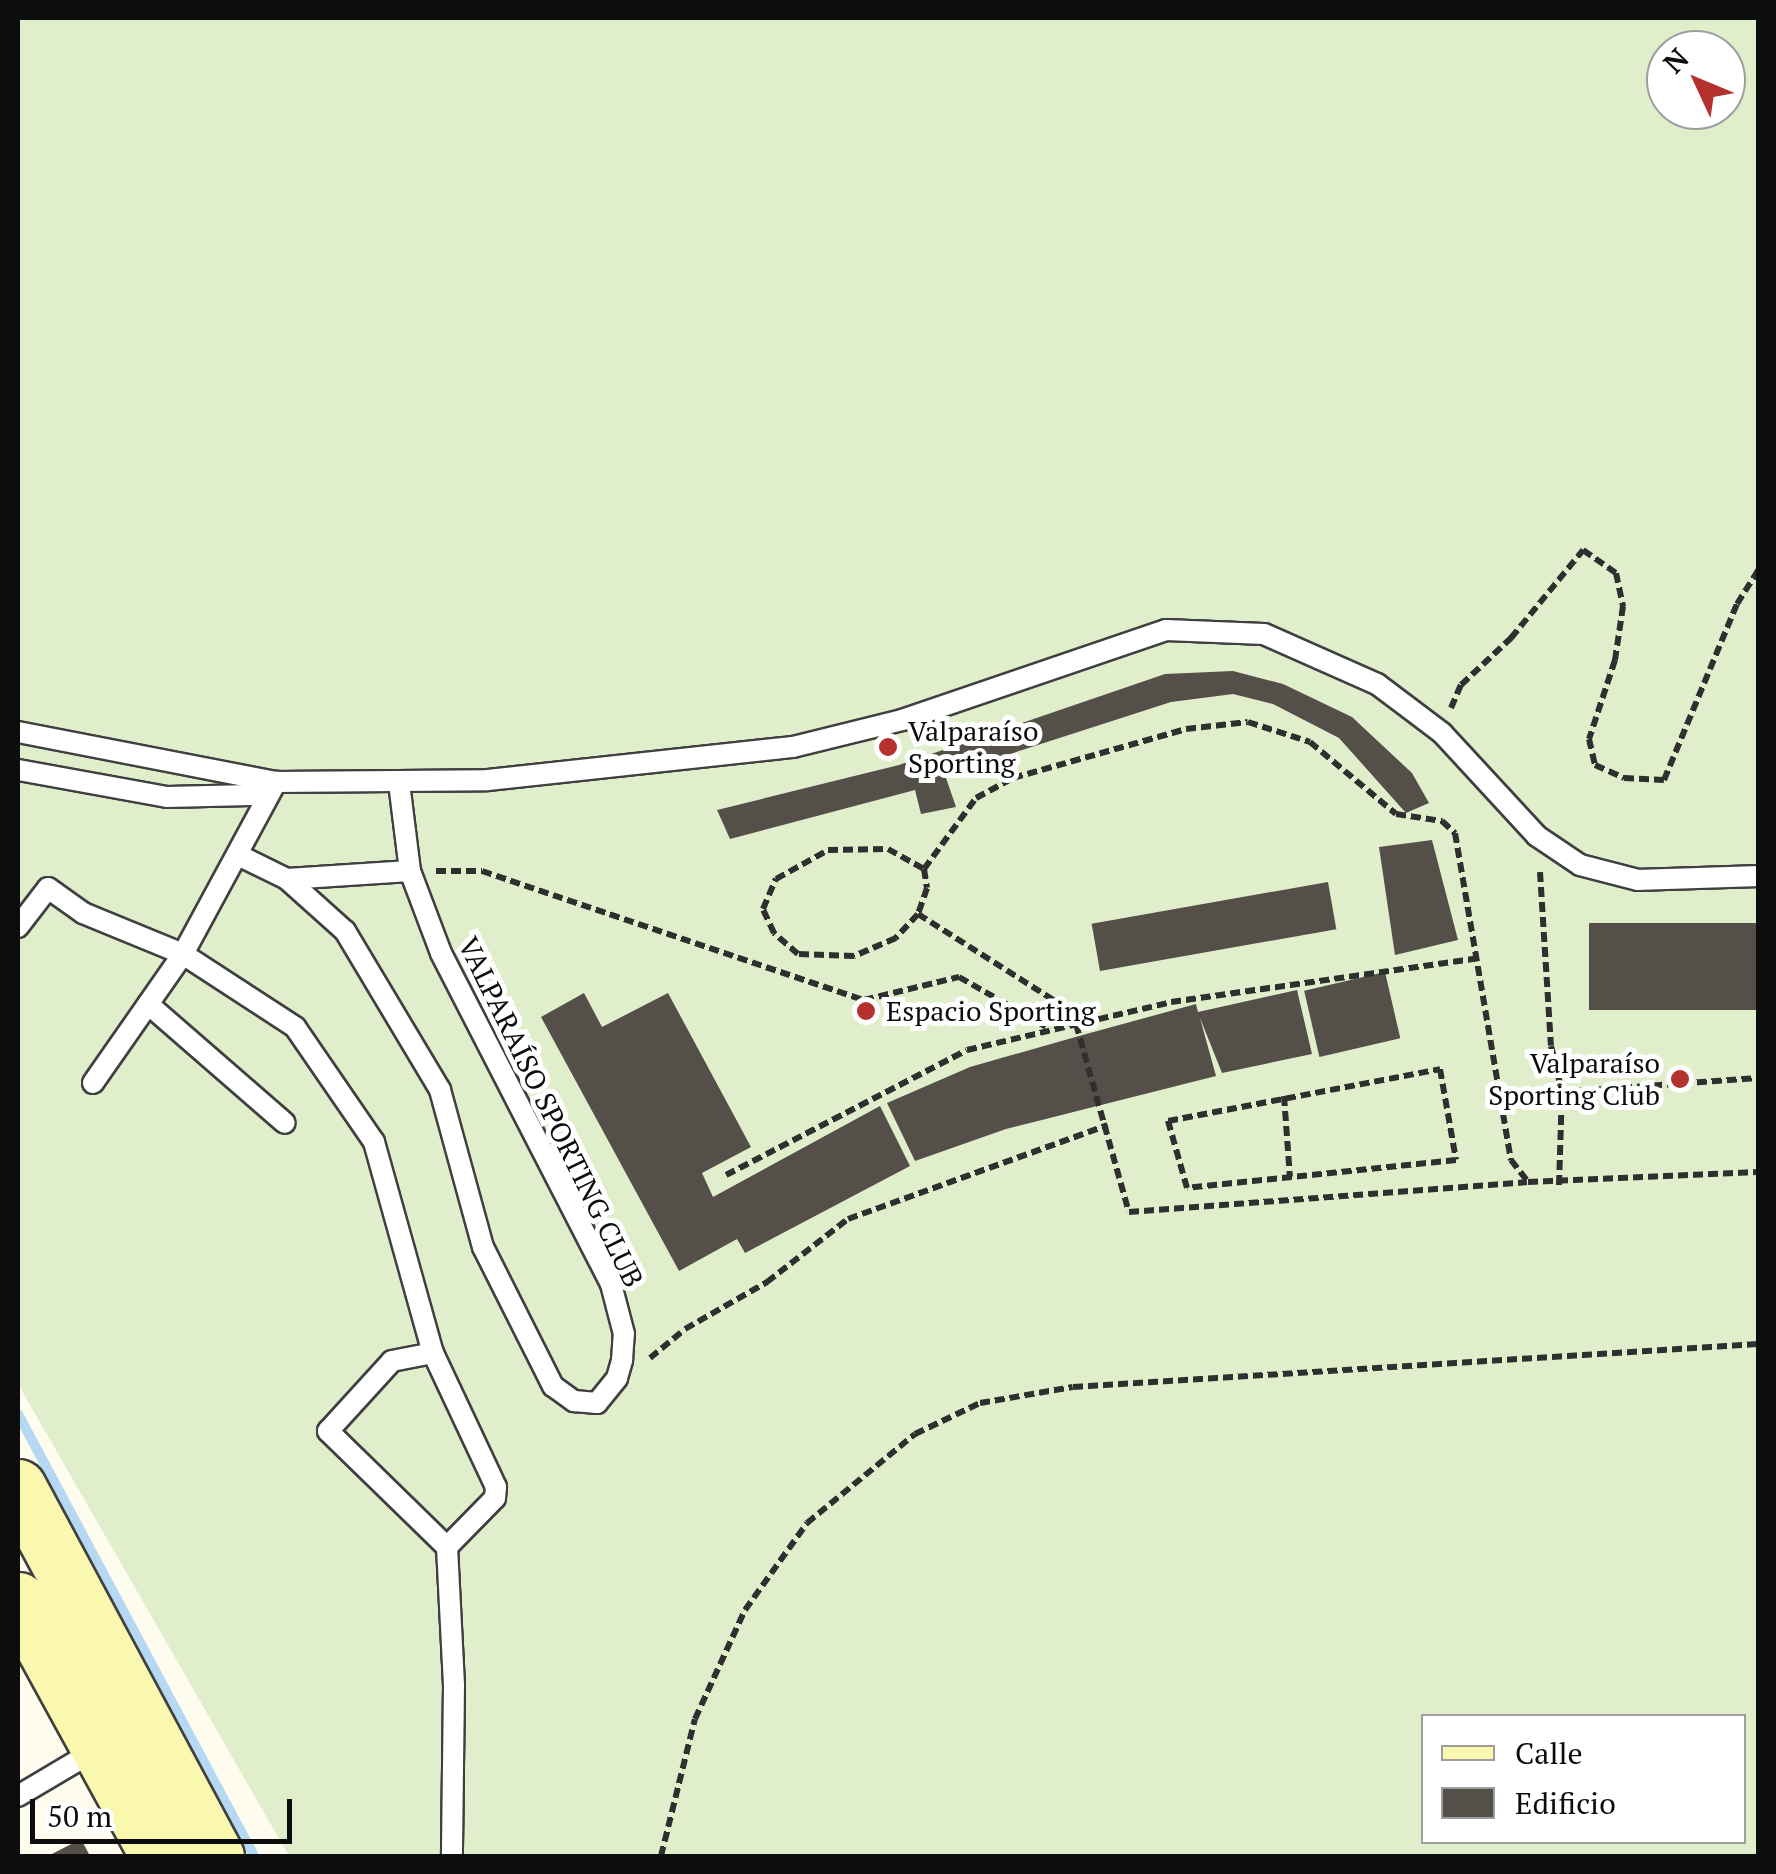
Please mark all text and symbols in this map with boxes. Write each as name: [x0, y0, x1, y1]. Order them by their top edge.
north arrow: [1646, 30, 1746, 130]
text: N: [1655, 40, 1696, 81]
place label: Valparaíso Sporting: [908, 714, 1038, 780]
marker: Valparaíso Sporting: [877, 736, 899, 758]
street label: VALPARAÍSO SPORTING CLUB: [451, 931, 651, 1293]
place label: Espacio Sporting: [886, 994, 1095, 1028]
marker: Espacio Sporting: [855, 1000, 877, 1022]
place label: Valparaíso Sporting Club: [1488, 1046, 1660, 1112]
marker: Valparaíso Sporting Club: [1669, 1068, 1691, 1090]
legend: [1421, 1714, 1746, 1844]
text: Calle: [1515, 1733, 1583, 1773]
scale bar: [35, 1779, 298, 1841]
text: Edificio: [1515, 1783, 1616, 1823]
text: 50 m: [47, 1796, 112, 1836]

